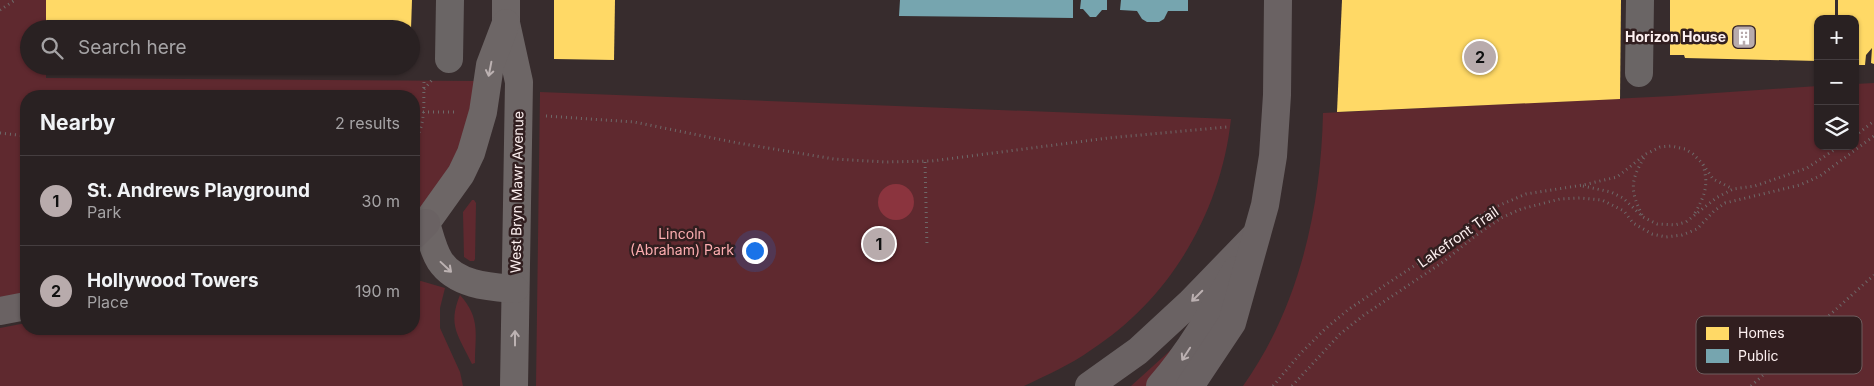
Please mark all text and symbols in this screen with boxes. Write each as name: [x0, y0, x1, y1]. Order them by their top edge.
map controls: [1814, 15, 1859, 150]
button: +: [1814, 15, 1859, 60]
search box: [20, 20, 420, 75]
building icon: Horizon House: [1731, 24, 1757, 50]
place label: Horizon House: [1625, 28, 1726, 45]
icon: search: [38, 34, 66, 62]
text: Search here: [78, 36, 187, 59]
pin: 2: [1464, 38, 1496, 76]
one-way arrow: [485, 60, 495, 76]
button: −: [1814, 60, 1859, 105]
button: layers: [1814, 105, 1859, 150]
text: Nearby: [40, 110, 115, 135]
street label: West Bryn Mawr Avenue: [507, 111, 526, 273]
text: 2 results: [335, 113, 400, 133]
text: St. Andrews Playground: [87, 179, 310, 202]
text: 1: [53, 191, 59, 211]
text: 30 m: [362, 191, 400, 211]
text: Park: [87, 202, 121, 222]
street label: Lakefront Trail: [1414, 202, 1501, 271]
park label: Lincoln (Abraham) Park: [630, 225, 734, 258]
pin: 1: [863, 225, 895, 263]
your location: [742, 238, 768, 264]
one-way arrow: [440, 261, 453, 273]
text: Hollywood Towers: [87, 269, 259, 292]
text: 2: [51, 281, 61, 301]
text: 190 m: [355, 281, 400, 301]
one-way arrow: [1190, 290, 1203, 302]
text: Place: [87, 292, 129, 312]
legend: [1696, 316, 1862, 374]
text: Homes: [1738, 324, 1785, 341]
one-way arrow: [510, 330, 520, 346]
one-way arrow: [1181, 347, 1191, 361]
text: Public: [1738, 347, 1779, 364]

